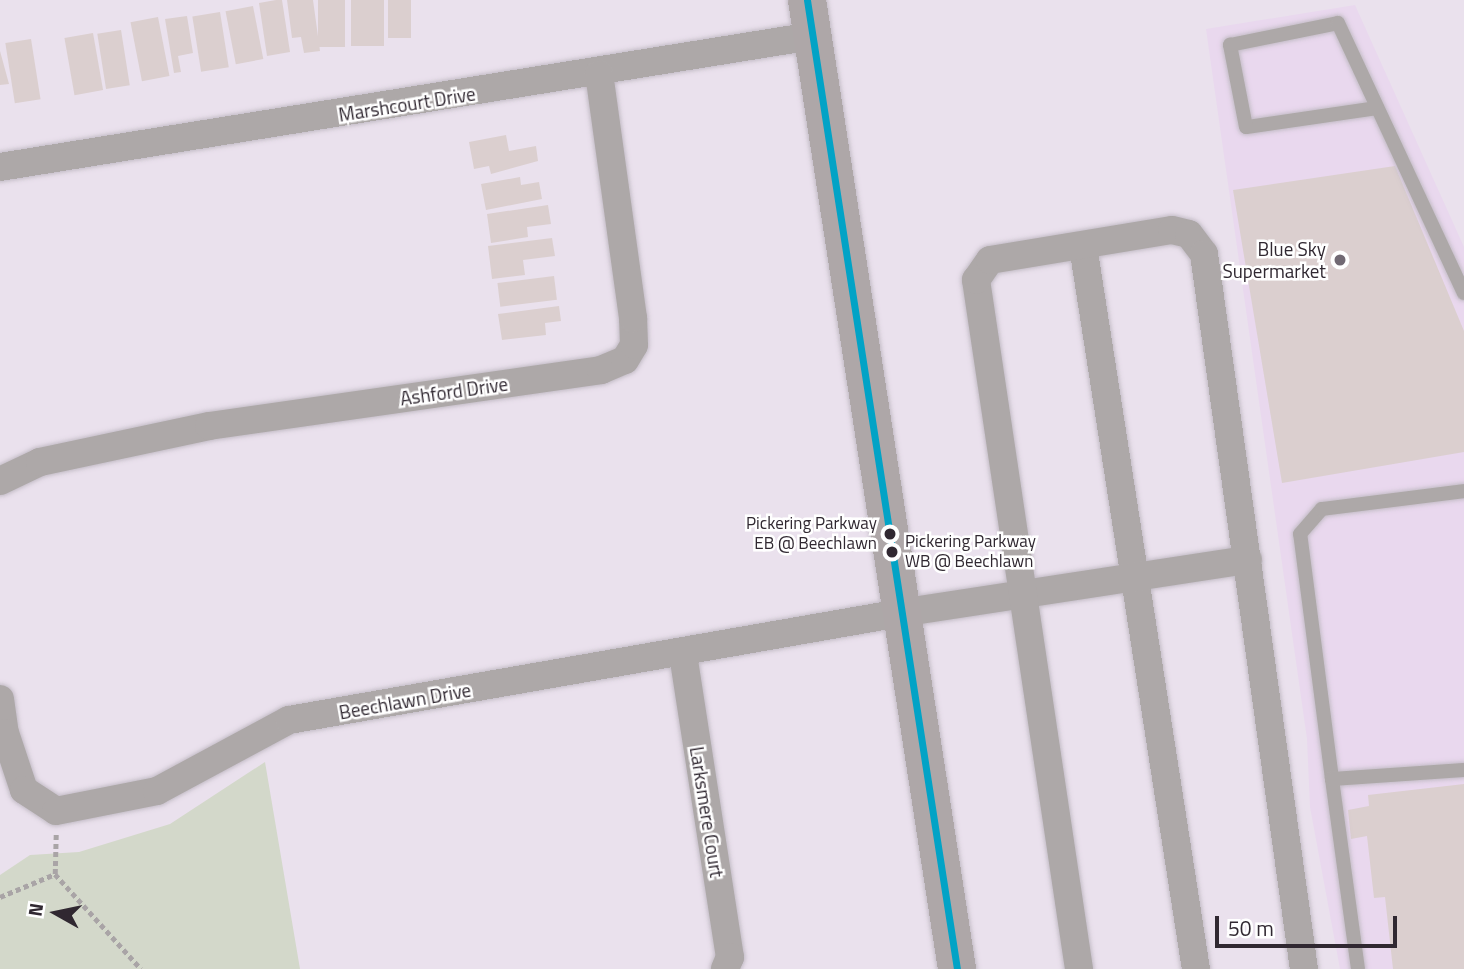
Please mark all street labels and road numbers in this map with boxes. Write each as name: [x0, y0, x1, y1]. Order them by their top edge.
street label: Marshcourt Drive: [337, 82, 477, 126]
street label: Ashford Drive: [399, 372, 509, 410]
street label: Beechlawn Drive: [337, 678, 473, 724]
street label: Larksmere Court: [685, 745, 729, 879]

